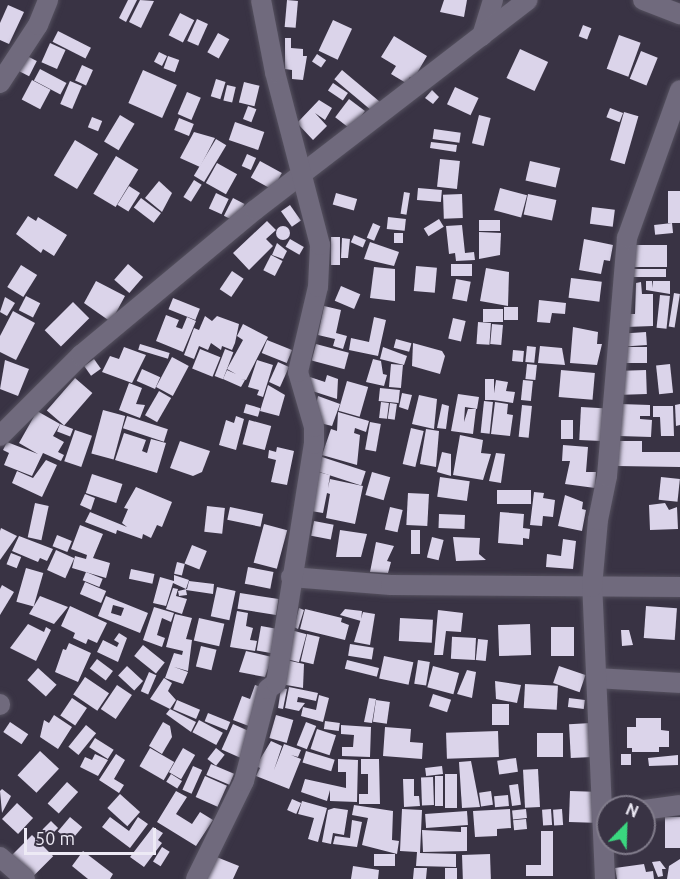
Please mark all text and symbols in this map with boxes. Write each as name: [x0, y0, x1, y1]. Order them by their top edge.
north arrow: [596, 795, 656, 855]
text: N: [623, 800, 641, 821]
scale bar: [27, 816, 159, 854]
text: 50 m: [35, 828, 75, 848]

